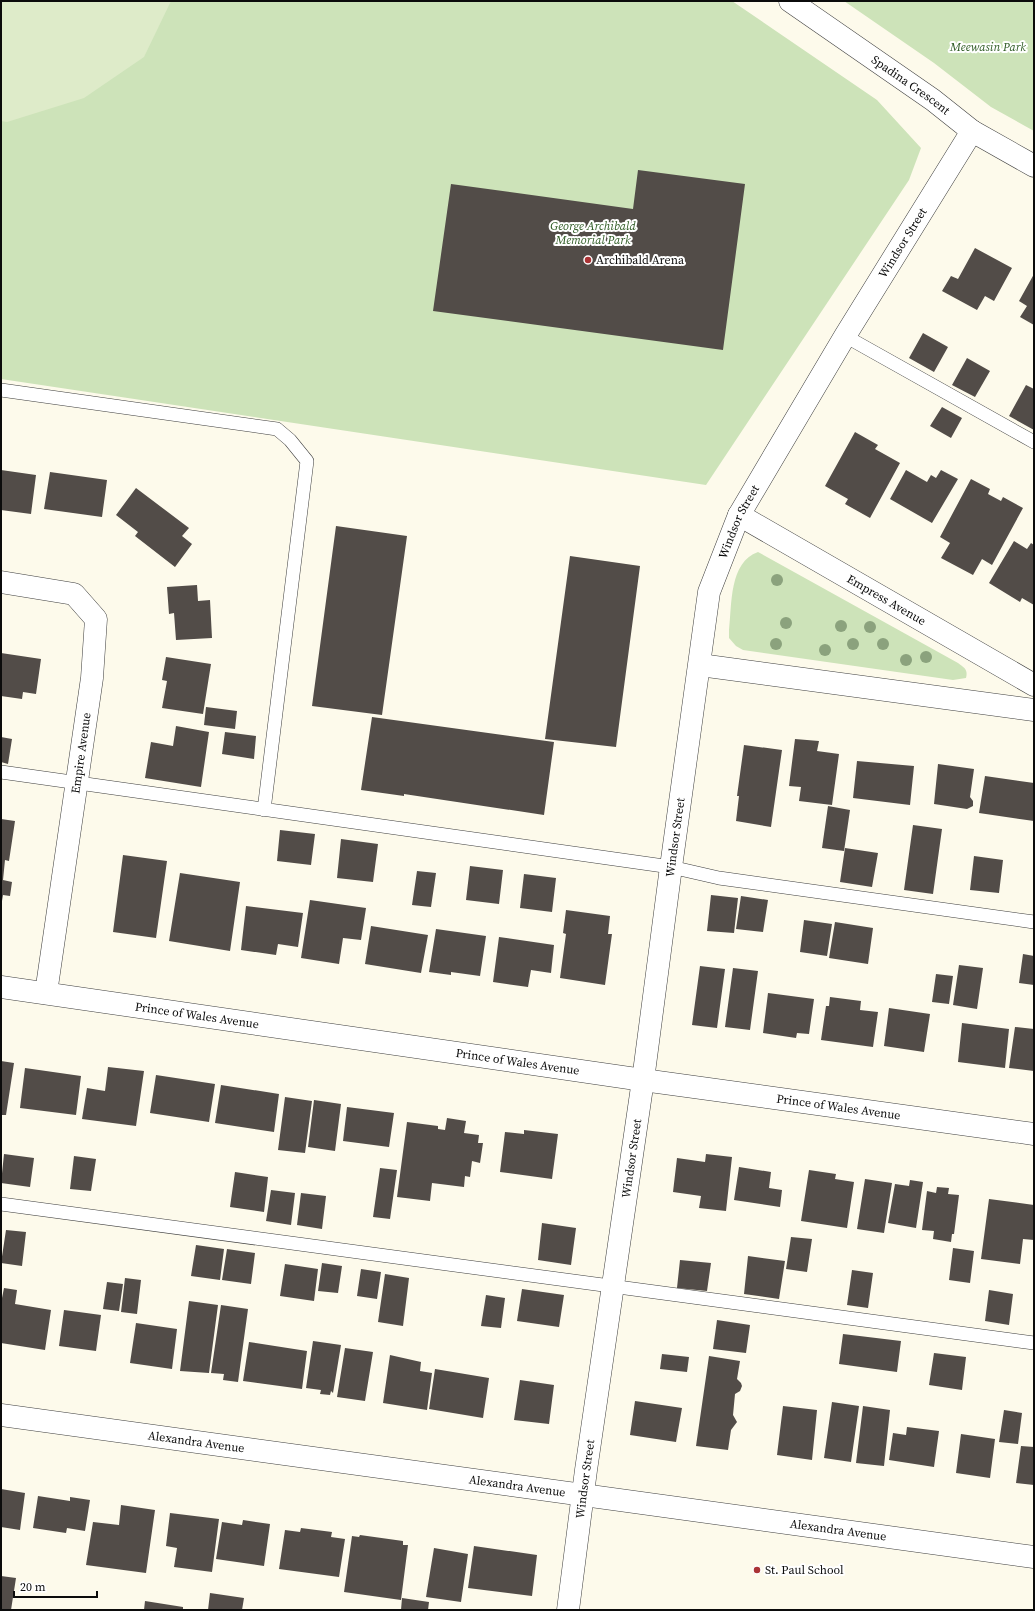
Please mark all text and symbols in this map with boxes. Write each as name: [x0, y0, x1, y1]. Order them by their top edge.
park label: Meewasin Park: [949, 39, 1026, 55]
street label: Spadina Crescent: [868, 52, 953, 118]
street label: Windsor Street: [875, 205, 931, 281]
park label: George Archibald Memorial Park: [550, 218, 636, 248]
place label: Archibald Arena: [596, 252, 685, 268]
marker: Archibald Arena: [583, 255, 593, 265]
street label: Windsor Street: [715, 482, 763, 561]
street label: Empress Avenue: [844, 571, 929, 629]
street label: Empire Avenue: [67, 711, 95, 795]
street label: Windsor Street: [662, 797, 688, 878]
street label: Prince of Wales Avenue: [134, 999, 260, 1032]
street label: Prince of Wales Avenue: [455, 1045, 581, 1079]
street label: Prince of Wales Avenue: [775, 1091, 901, 1123]
street label: Windsor Street: [618, 1118, 645, 1199]
street label: Alexandra Avenue: [147, 1427, 245, 1456]
street label: Windsor Street: [572, 1438, 598, 1520]
street label: Alexandra Avenue: [468, 1471, 566, 1501]
street label: Alexandra Avenue: [789, 1516, 887, 1545]
place label: St. Paul School: [765, 1562, 844, 1578]
marker: St. Paul School: [752, 1565, 762, 1575]
scale bar: [14, 1573, 97, 1599]
text: 20 m: [20, 1579, 46, 1595]

